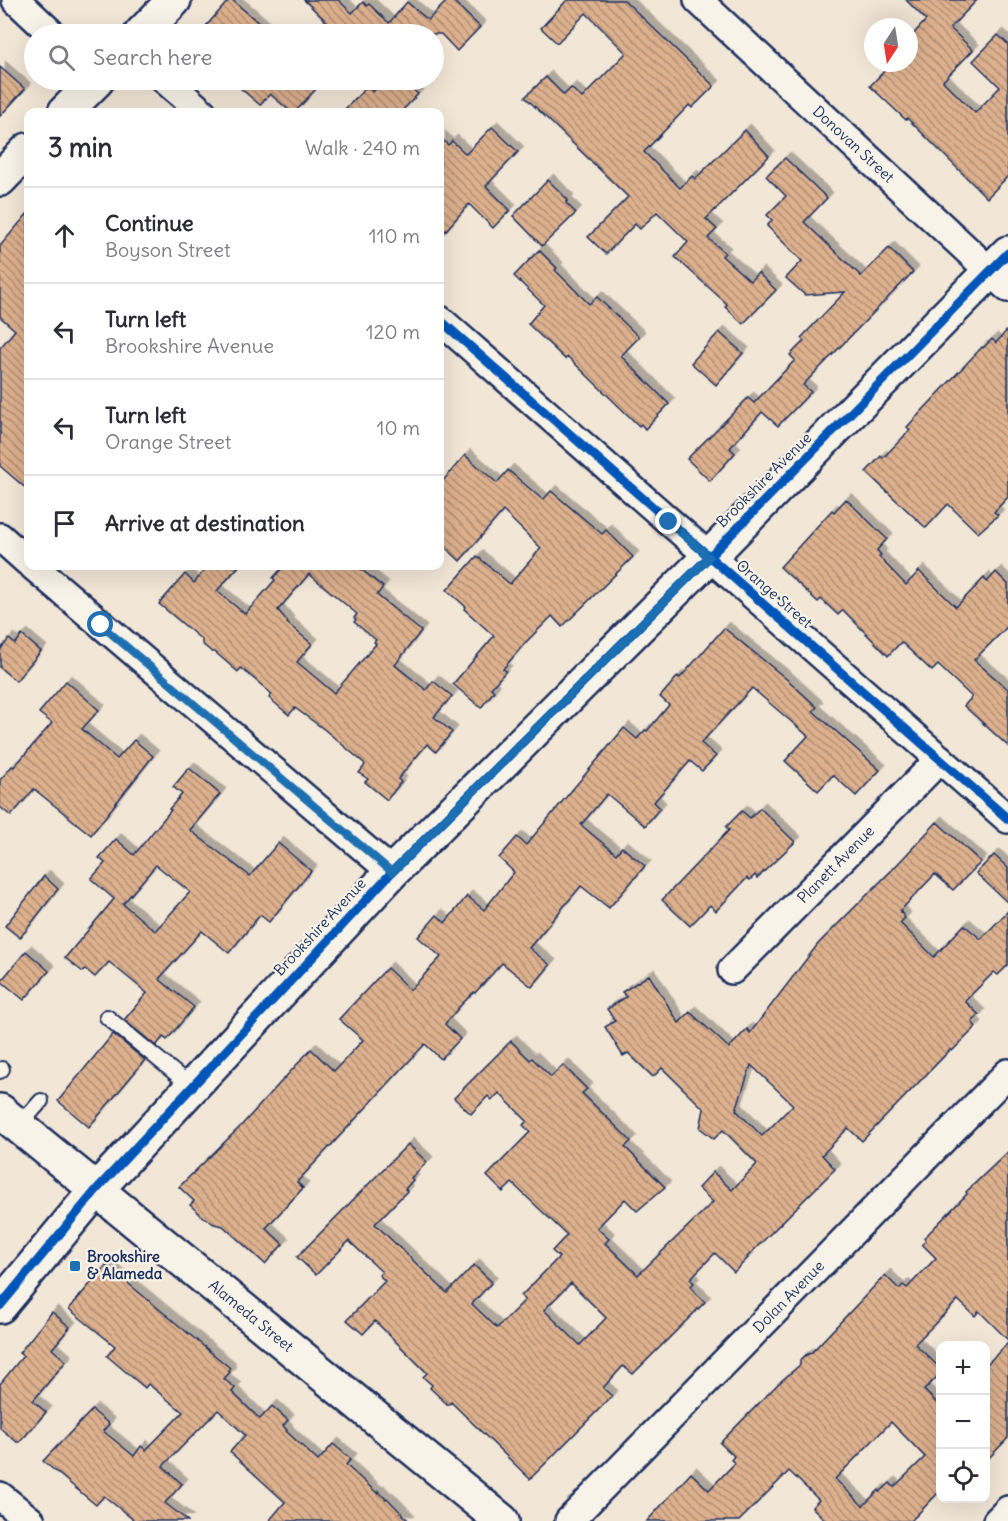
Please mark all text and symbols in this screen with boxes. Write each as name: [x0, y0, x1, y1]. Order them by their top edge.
north arrow: [864, 18, 918, 72]
search box: [24, 24, 444, 90]
icon: search: [45, 41, 78, 74]
text: Search here: [93, 43, 212, 71]
street label: Donovan Street: [809, 101, 898, 186]
text: 3 min: [48, 131, 113, 164]
text: Walk · 240 m: [305, 135, 420, 160]
text: Continue: [105, 209, 194, 237]
icon: ahead: [48, 219, 81, 252]
text: 110 m: [369, 223, 420, 248]
text: Boyson Street: [105, 237, 231, 262]
text: Turn left: [105, 305, 186, 333]
icon: left: [48, 315, 81, 348]
text: 120 m: [366, 319, 420, 344]
text: Brookshire Avenue: [105, 333, 274, 358]
text: Turn left: [105, 401, 186, 429]
icon: left: [48, 411, 81, 444]
text: 10 m: [377, 415, 420, 440]
street label: Brookshire Avenue: [712, 428, 815, 531]
text: Orange Street: [105, 429, 232, 454]
icon: arrive: [48, 507, 81, 540]
route end: [655, 508, 681, 534]
text: Arrive at destination: [105, 509, 305, 537]
street label: Orange Street: [732, 555, 816, 632]
route start: [87, 611, 113, 637]
street label: Planett Avenue: [793, 821, 878, 907]
street label: Brookshire Avenue: [269, 874, 370, 979]
place label: Brookshire & Alameda: [87, 1247, 163, 1283]
street label: Dolan Avenue: [749, 1256, 828, 1336]
marker: Brookshire & Alameda: [68, 1259, 82, 1273]
street label: Alameda Street: [205, 1275, 298, 1356]
map controls: [936, 1341, 990, 1503]
button: +: [936, 1341, 990, 1395]
button: −: [936, 1395, 990, 1449]
button: locate: [936, 1449, 990, 1503]

